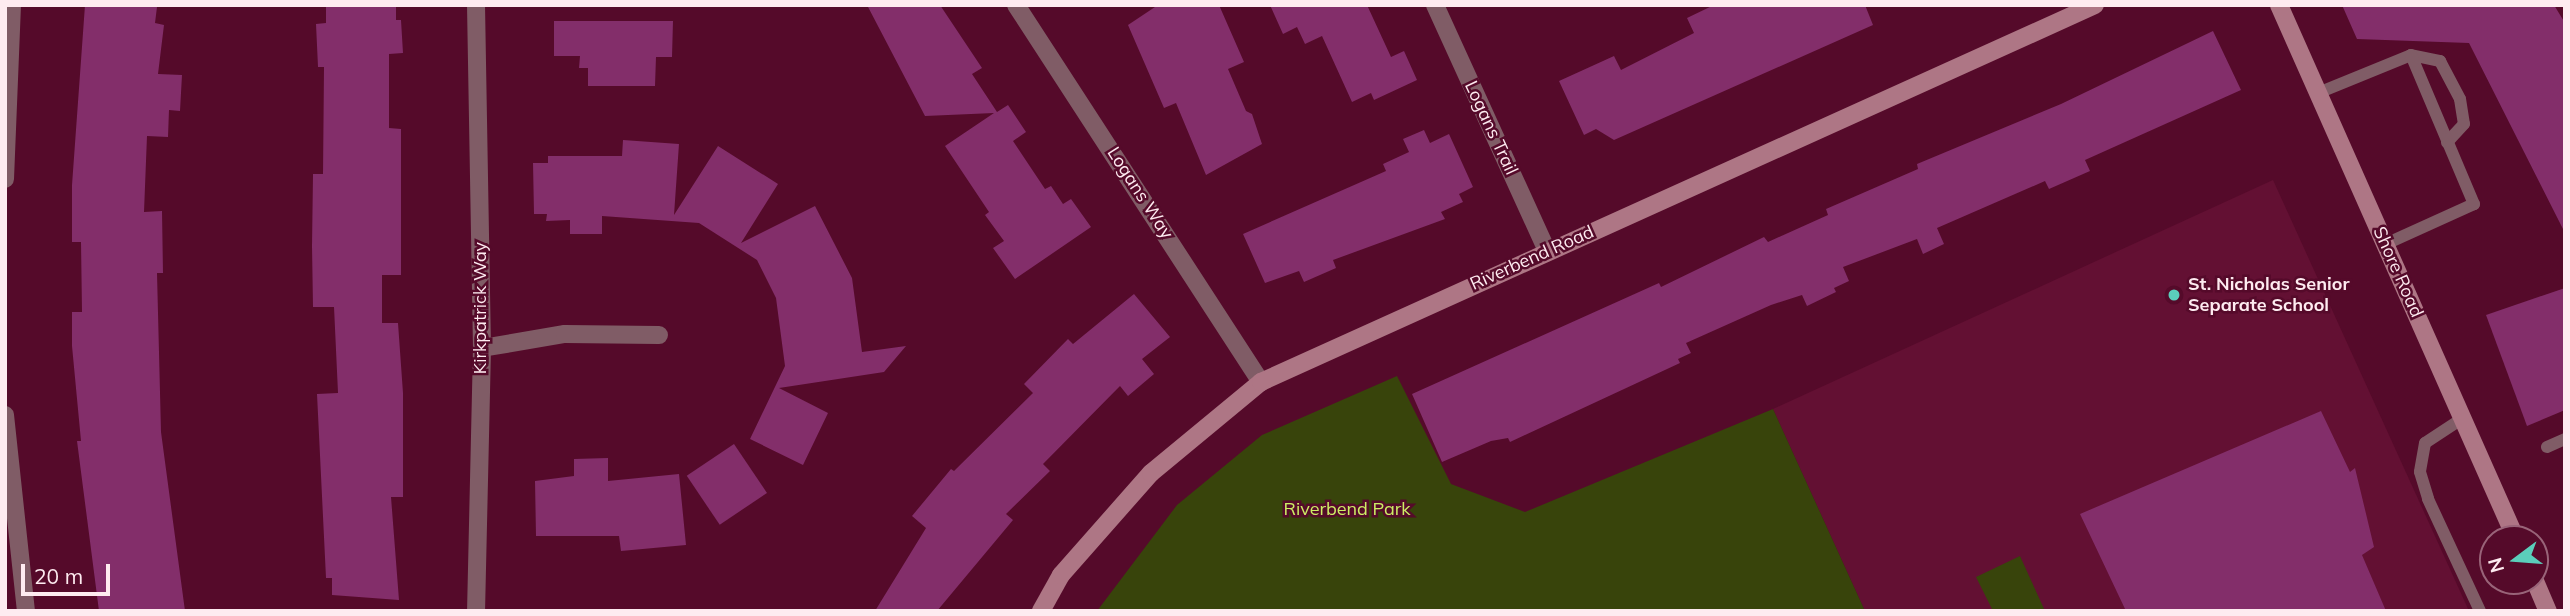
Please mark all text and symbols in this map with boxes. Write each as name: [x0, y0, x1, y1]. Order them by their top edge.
street label: Logans Trail: [1460, 78, 1522, 178]
street label: Logans Way: [1102, 143, 1178, 243]
street label: Riverbend Road: [1467, 221, 1597, 295]
street label: Shore Road: [2368, 223, 2428, 321]
street label: Kirkpatrick Way: [469, 242, 491, 374]
place label: St. Nicholas Senior Separate School: [2188, 274, 2349, 316]
marker: St. Nicholas Senior Separate School: [2166, 287, 2182, 303]
park label: Riverbend Park: [1283, 498, 1411, 520]
north arrow: [2479, 525, 2549, 595]
scale bar: [24, 550, 114, 594]
text: N: [2482, 555, 2509, 575]
text: 20 m: [34, 563, 83, 589]

